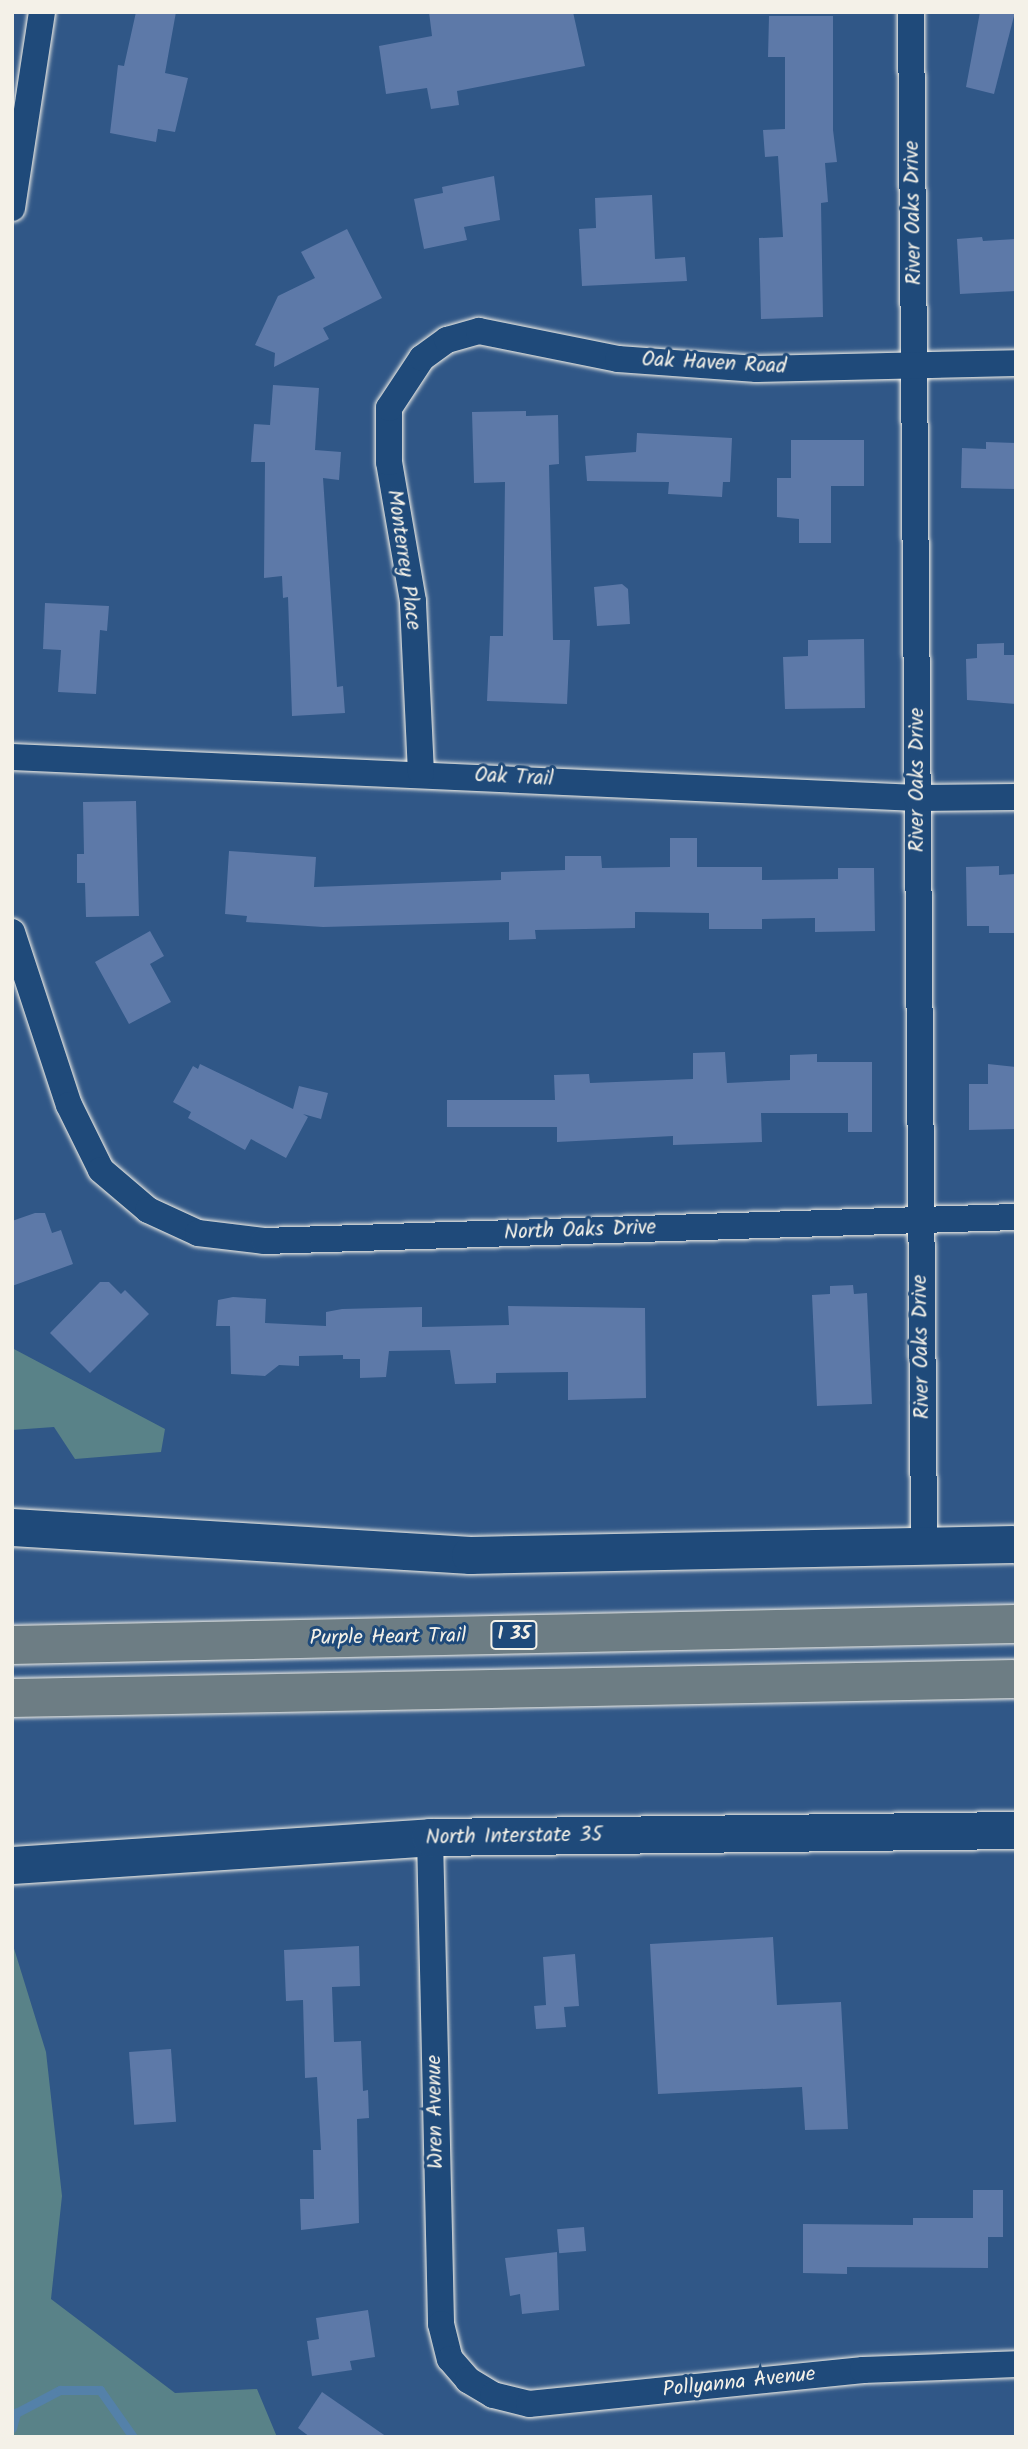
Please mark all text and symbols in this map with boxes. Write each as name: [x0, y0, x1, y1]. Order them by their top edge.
street label: River Oaks Drive: [900, 140, 928, 286]
street label: Oak Haven Road: [641, 348, 787, 380]
street label: Monterrey Place: [381, 488, 425, 632]
street label: River Oaks Drive: [905, 708, 931, 852]
street label: Oak Trail: [474, 763, 554, 793]
street label: North Oaks Drive: [503, 1216, 657, 1246]
street label: River Oaks Drive: [908, 1274, 936, 1420]
road number: I 35: [490, 1620, 538, 1651]
street label: Purple Heart Trail: [310, 1624, 466, 1652]
street label: North Interstate 35: [425, 1823, 603, 1851]
street label: Wren Avenue: [422, 2055, 450, 2169]
street label: Pollyanna Avenue: [661, 2362, 817, 2404]

